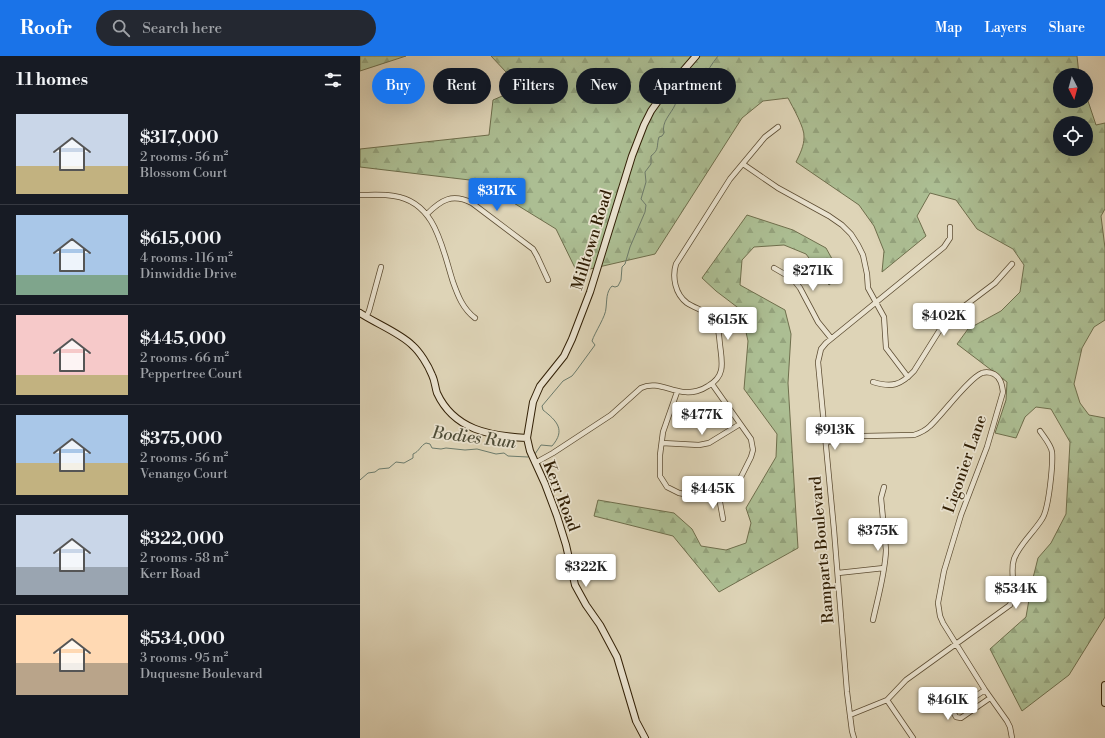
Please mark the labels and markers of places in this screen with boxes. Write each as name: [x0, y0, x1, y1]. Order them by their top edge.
pin: $317K: [469, 178, 525, 212]
pin: $271K: [785, 258, 841, 292]
pin: $402K: [916, 303, 972, 337]
pin: $615K: [700, 307, 756, 341]
pin: $477K: [674, 402, 730, 436]
pin: $913K: [807, 417, 863, 451]
pin: $445K: [685, 476, 741, 510]
pin: $375K: [850, 518, 906, 552]
pin: $322K: [558, 554, 614, 588]
pin: $534K: [988, 576, 1044, 610]
pin: $461K: [920, 687, 976, 721]

